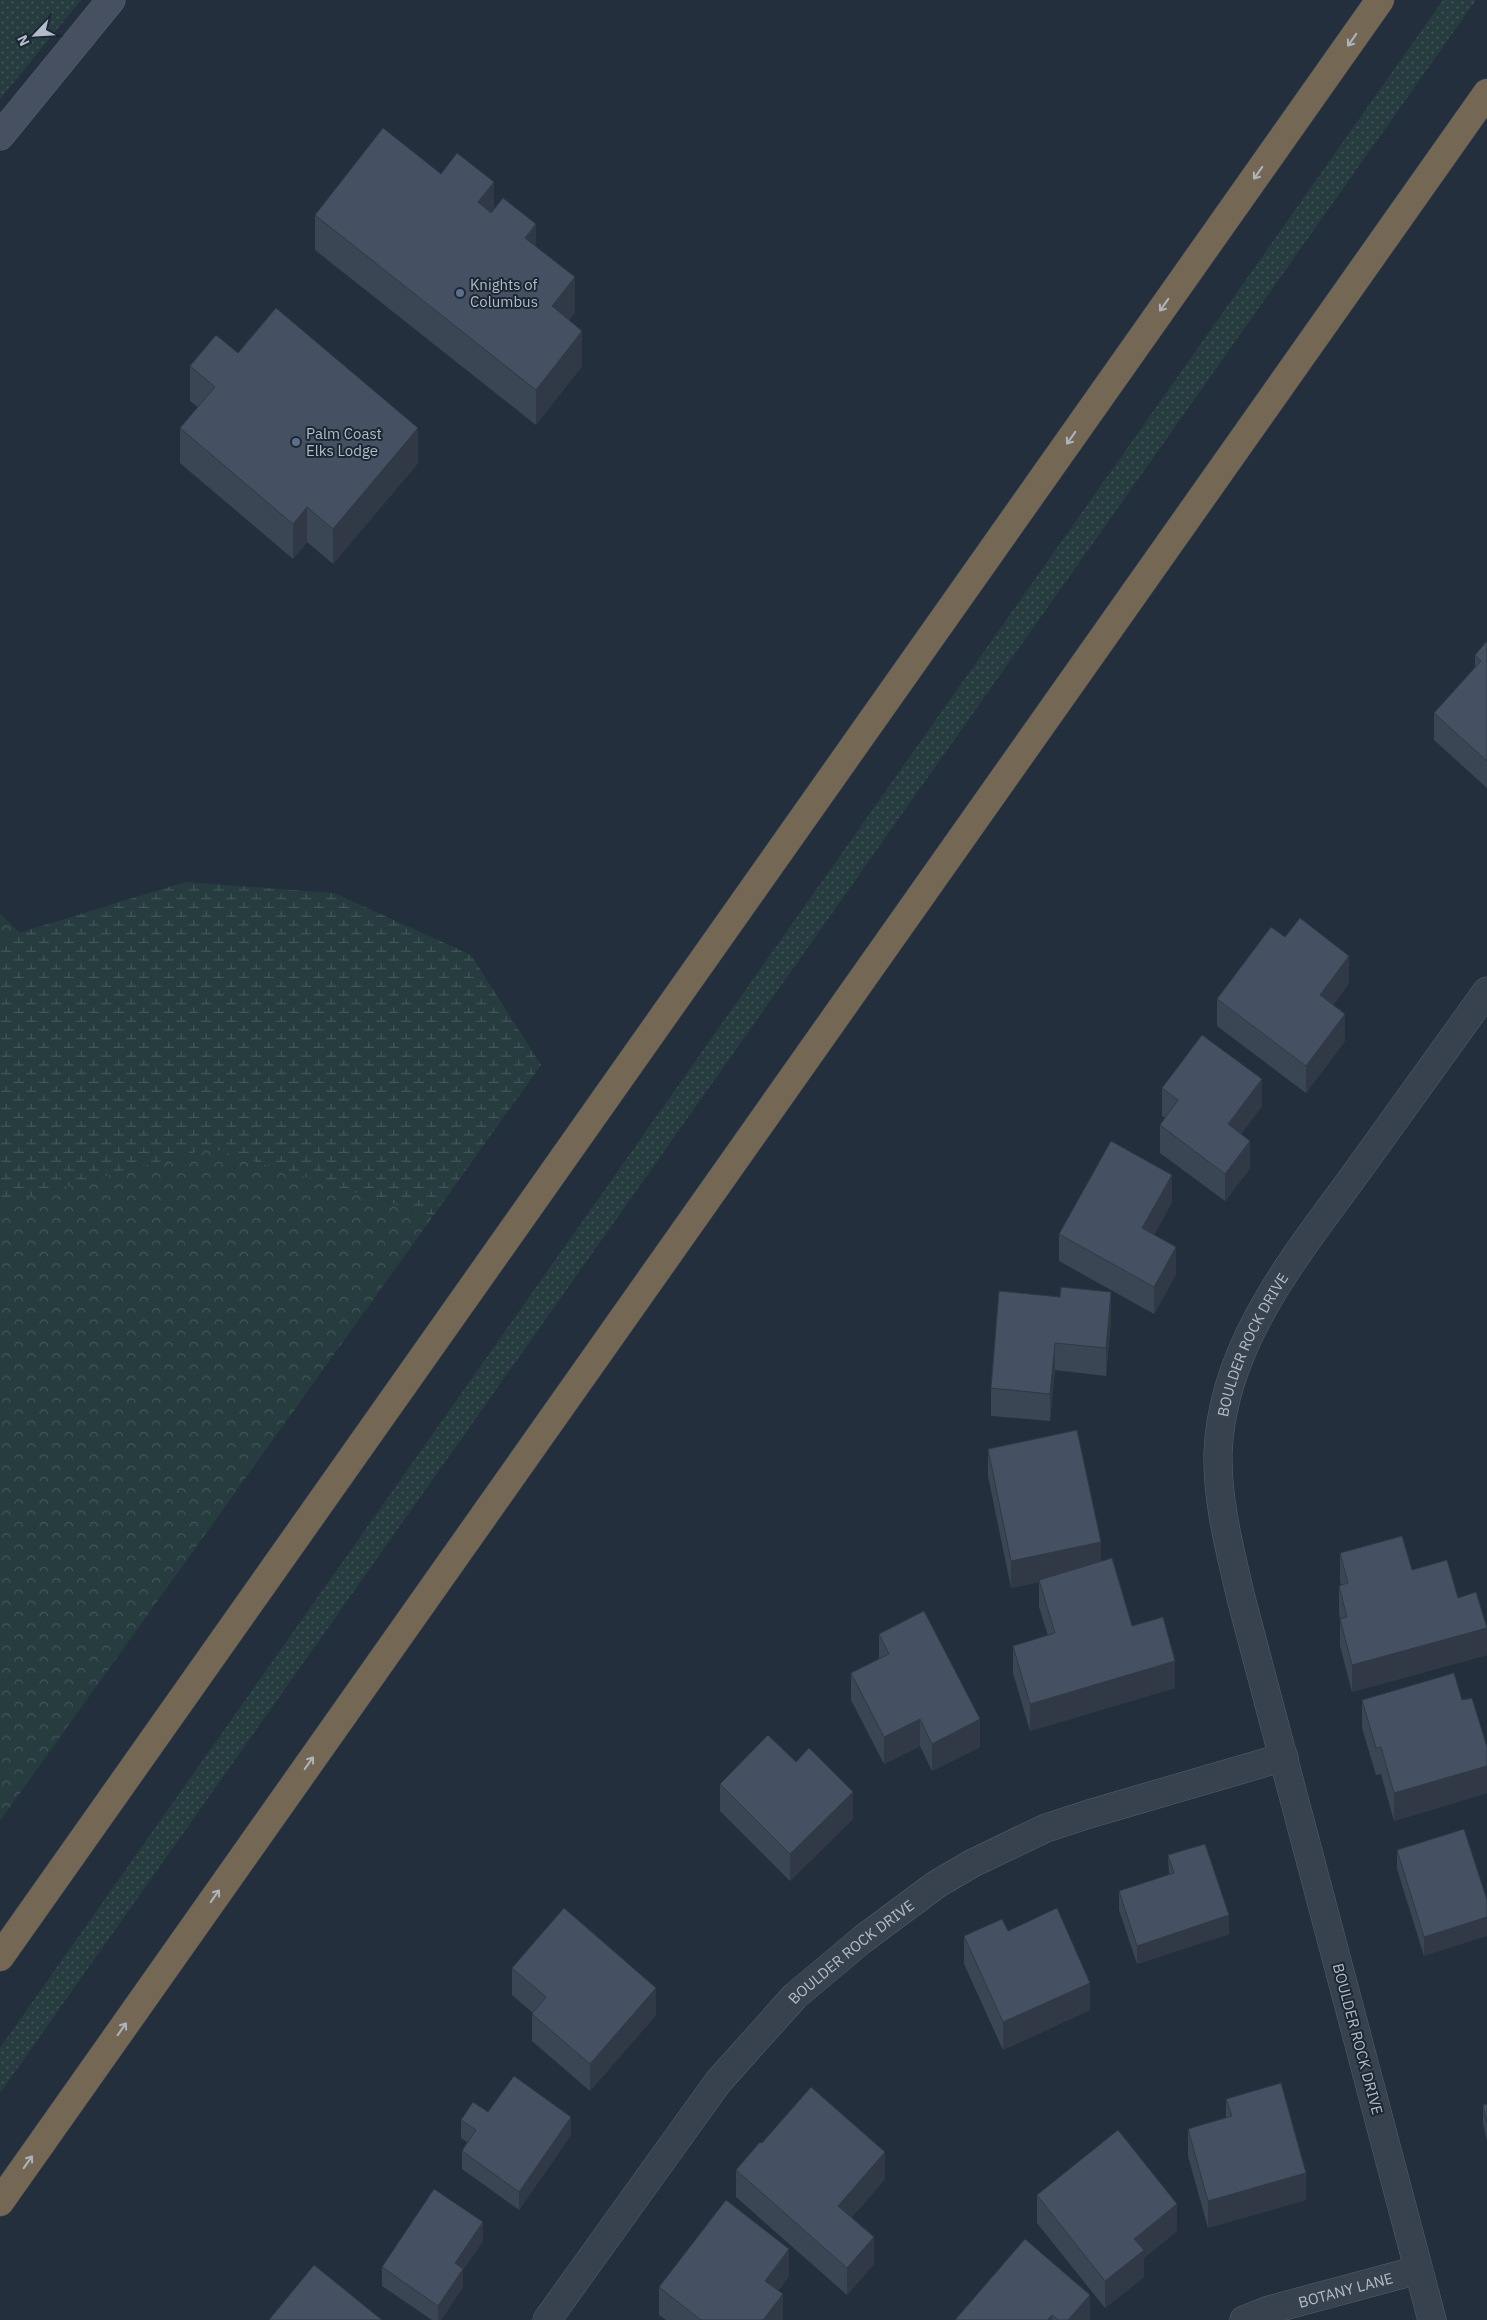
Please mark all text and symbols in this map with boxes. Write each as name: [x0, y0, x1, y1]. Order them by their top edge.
north arrow: [10, 10, 60, 60]
text: N: [13, 32, 34, 49]
one-way arrow: [1346, 33, 1357, 46]
one-way arrow: [1253, 166, 1263, 180]
place label: Knights of Columbus: [470, 275, 538, 311]
marker: Knights of Columbus: [454, 287, 466, 299]
one-way arrow: [1159, 298, 1169, 312]
place label: Palm Coast Elks Lodge: [306, 424, 382, 460]
one-way arrow: [1066, 431, 1076, 445]
marker: Palm Coast Elks Lodge: [290, 436, 302, 448]
street label: BOULDER ROCK DRIVE: [1213, 1269, 1292, 1418]
one-way arrow: [304, 1757, 314, 1771]
one-way arrow: [210, 1889, 220, 1903]
street label: BOULDER ROCK DRIVE: [784, 1895, 918, 2007]
street label: BOULDER ROCK DRIVE: [1329, 1961, 1387, 2117]
one-way arrow: [117, 2022, 127, 2036]
one-way arrow: [23, 2155, 33, 2169]
street label: BOTANY LANE: [1296, 2268, 1395, 2311]

